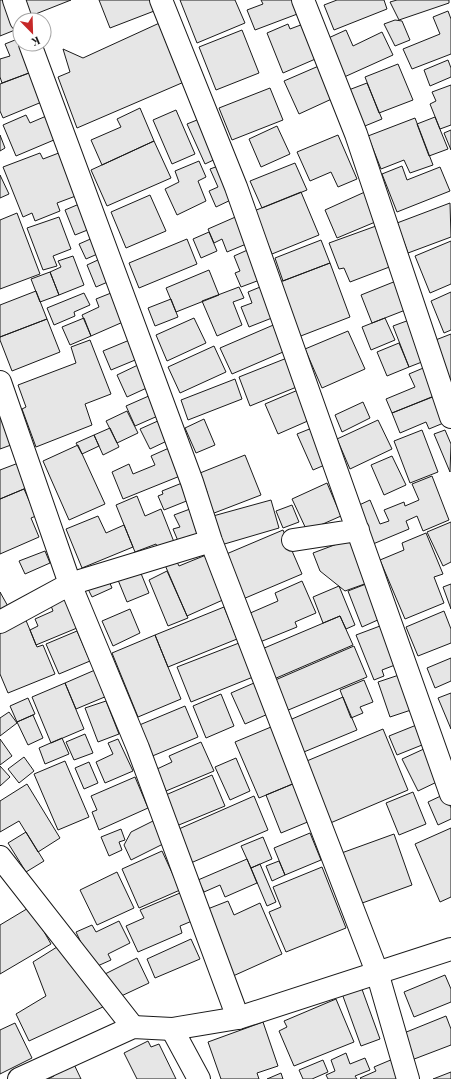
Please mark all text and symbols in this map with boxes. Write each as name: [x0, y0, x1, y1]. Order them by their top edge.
north arrow: [12, 12, 52, 52]
text: K: [29, 33, 43, 50]

